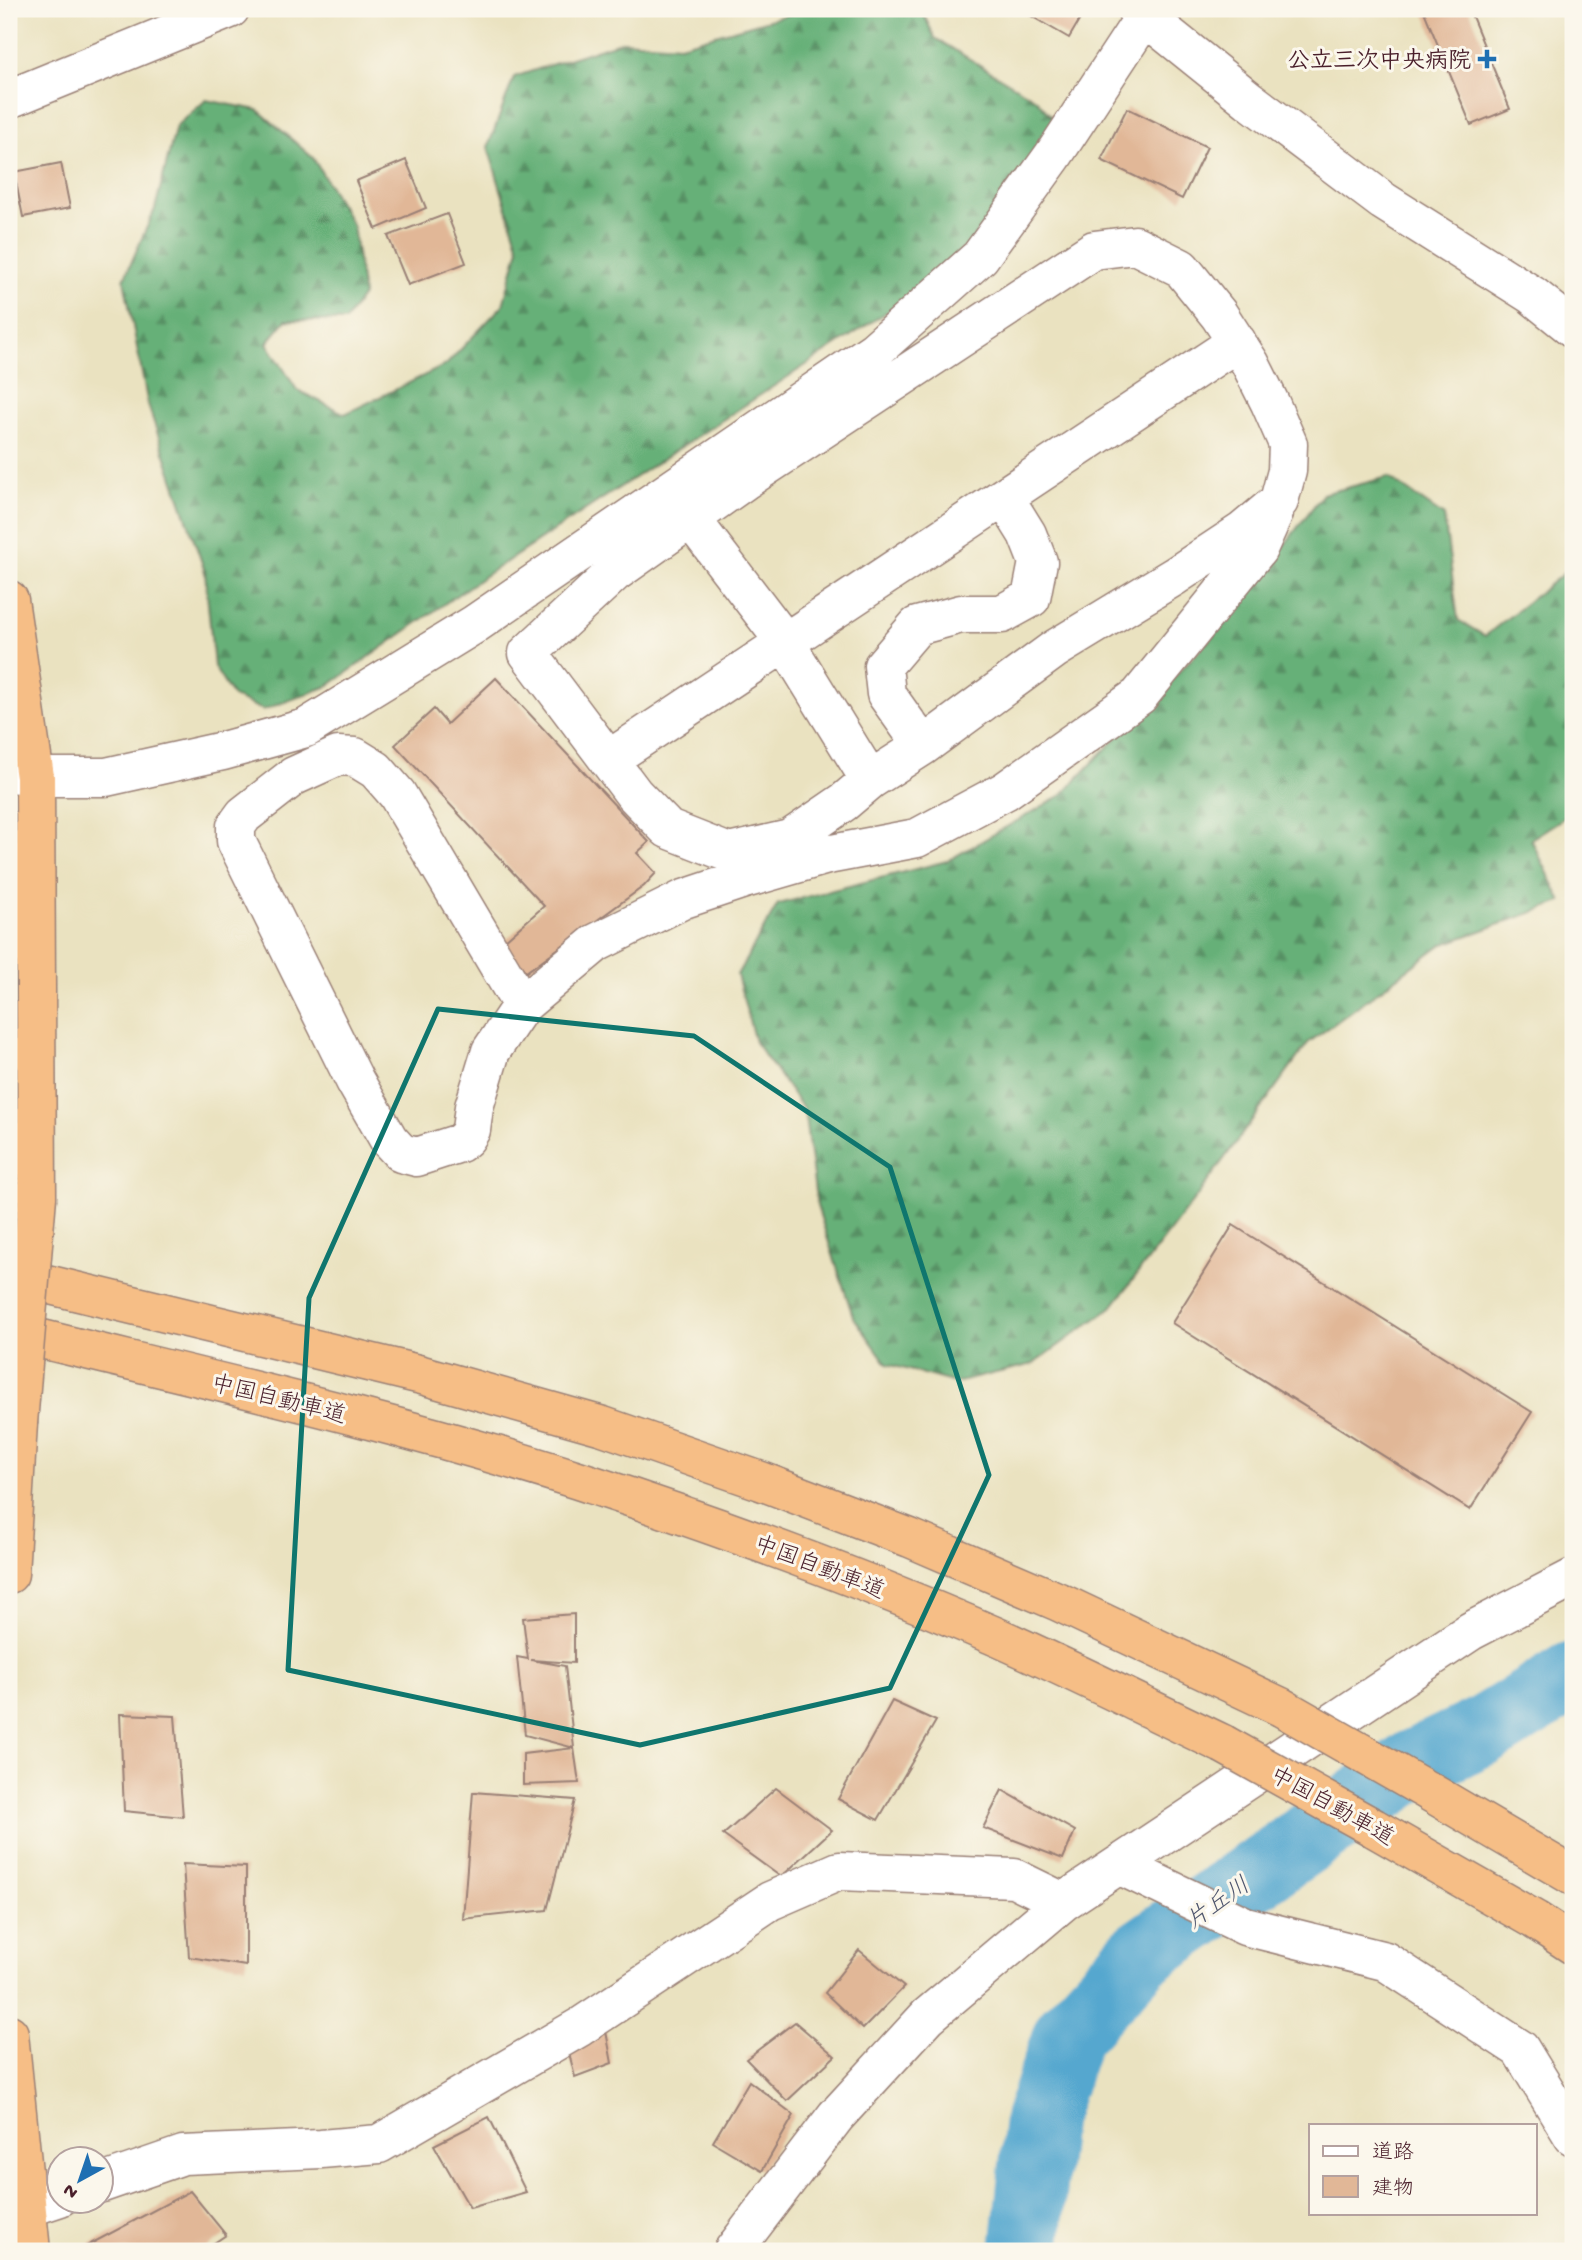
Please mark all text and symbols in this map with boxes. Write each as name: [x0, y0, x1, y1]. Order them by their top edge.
place label: 公立三次中央病院: [1287, 47, 1471, 76]
marker: 公立三次中央病院: [1477, 49, 1497, 69]
street label: 中国自動車道: [208, 1371, 349, 1431]
street label: 中国自動車道: [749, 1531, 888, 1607]
street label: 中国自動車道: [1264, 1762, 1399, 1853]
water label: 片丘川: [1181, 1872, 1257, 1937]
legend: [1309, 2124, 1536, 2214]
text: 道路: [1372, 2141, 1414, 2167]
north arrow: [46, 2144, 116, 2214]
text: 建物: [1372, 2177, 1414, 2203]
text: N: [59, 2178, 83, 2203]

